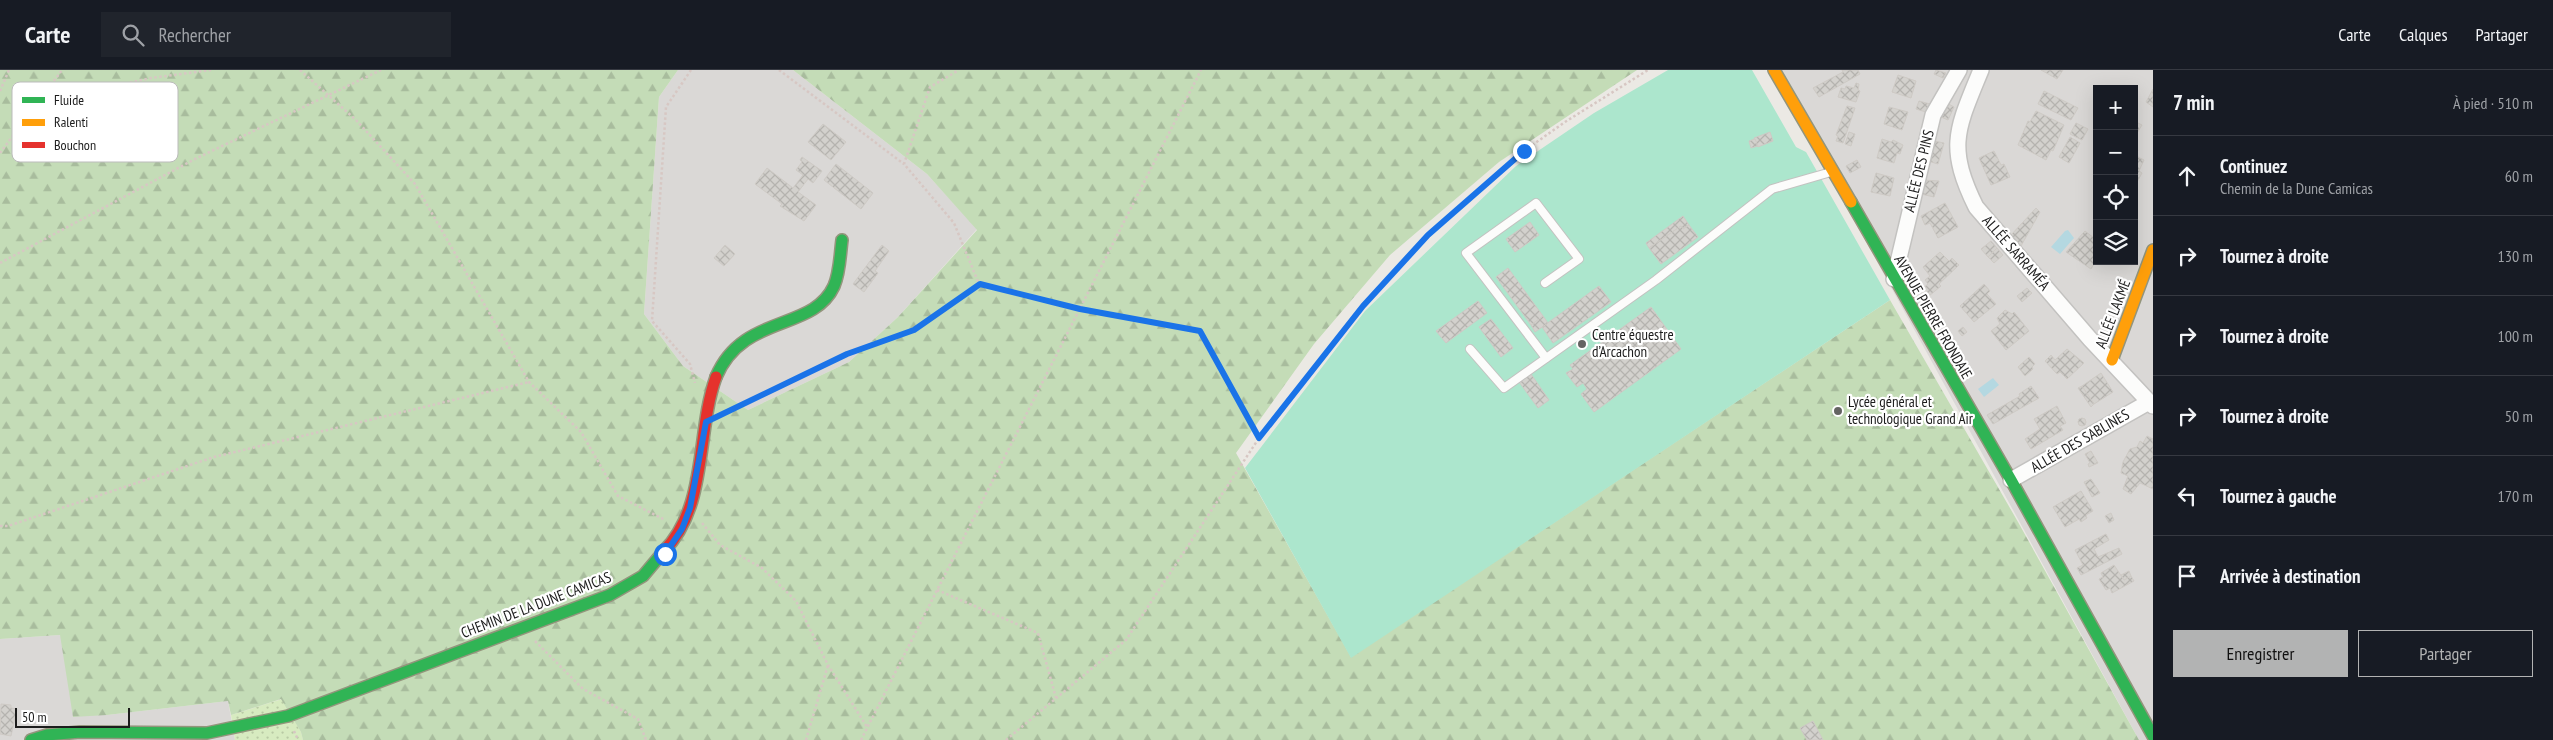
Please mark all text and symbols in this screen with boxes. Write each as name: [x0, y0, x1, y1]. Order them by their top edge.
search box: [101, 12, 451, 57]
text: Carte: [25, 19, 71, 50]
icon: search: [119, 21, 147, 49]
text: Rechercher: [159, 23, 231, 47]
text: Carte: [2338, 23, 2371, 46]
text: Calques: [2399, 23, 2448, 46]
text: Partager: [2476, 23, 2528, 46]
legend: [12, 82, 178, 162]
map controls: [2093, 85, 2138, 265]
button: +: [2093, 85, 2138, 130]
text: 7 min: [2173, 89, 2215, 116]
text: Fluide: [54, 91, 84, 109]
text: À pied · 510 m: [2453, 93, 2533, 113]
text: Ralenti: [54, 113, 88, 131]
street label: ALLÉE DES PINS: [1899, 128, 1938, 214]
button: −: [2093, 130, 2138, 175]
text: Bouchon: [54, 136, 96, 154]
route end: [1513, 140, 1536, 163]
text: Continuez: [2220, 154, 2287, 178]
icon: ahead: [2173, 162, 2201, 190]
text: 60 m: [2505, 166, 2533, 186]
button: locate: [2093, 175, 2138, 220]
text: Chemin de la Dune Camicas: [2220, 178, 2373, 198]
street label: ALLÉE SARRAMÉA: [1979, 211, 2055, 295]
button: layers: [2093, 220, 2138, 265]
icon: right: [2173, 242, 2201, 270]
text: Tournez à droite: [2220, 244, 2329, 268]
text: 130 m: [2498, 246, 2533, 266]
street label: AVENUE PIERRE FRONDAIE: [1890, 251, 1977, 382]
street label: ALLÉE LAKMÉ: [2091, 277, 2134, 351]
icon: right: [2173, 322, 2201, 350]
text: Tournez à droite: [2220, 324, 2329, 348]
place label: Centre équestre d’Arcachon: [1592, 325, 1674, 361]
text: 100 m: [2498, 326, 2533, 346]
marker: Centre équestre d’Arcachon: [1576, 338, 1588, 350]
place label: Lycée général et technologique Grand Air: [1848, 392, 1974, 428]
icon: right: [2173, 402, 2201, 430]
text: Tournez à droite: [2220, 404, 2329, 428]
marker: Lycée général et technologique Grand Air: [1832, 405, 1844, 417]
street label: ALLÉE DES SABLINES: [2027, 405, 2132, 476]
text: 50 m: [2505, 406, 2533, 426]
icon: left: [2173, 482, 2201, 510]
text: Tournez à gauche: [2220, 484, 2337, 508]
text: 170 m: [2498, 486, 2533, 506]
route start: [654, 543, 677, 566]
icon: arrive: [2173, 562, 2201, 590]
text: Arrivée à destination: [2220, 564, 2361, 588]
street label: CHEMIN DE LA DUNE CAMICAS: [458, 567, 614, 642]
button: Enregistrer: [2173, 630, 2348, 677]
button: Partager: [2358, 630, 2533, 677]
scale bar: [15, 705, 130, 728]
text: 50 m: [22, 708, 47, 726]

